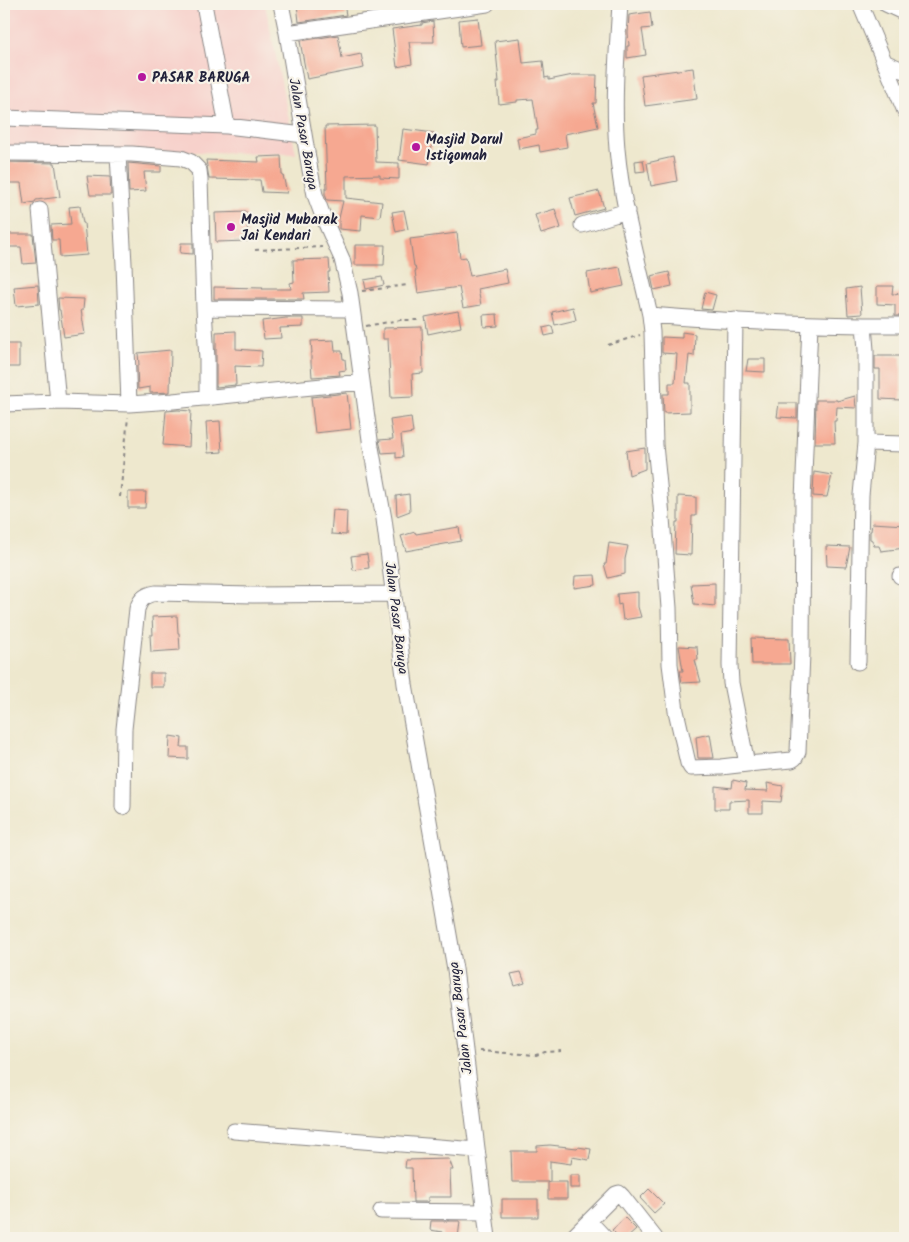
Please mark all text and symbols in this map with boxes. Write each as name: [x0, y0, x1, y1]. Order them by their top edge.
place label: PASAR BARUGA: [152, 67, 251, 89]
marker: PASAR BARUGA: [136, 71, 148, 83]
street label: Jalan Pasar Baruga: [282, 77, 324, 192]
place label: Masjid Darul Istiqomah: [426, 129, 503, 167]
marker: Masjid Darul Istiqomah: [410, 141, 422, 153]
place label: Masjid Mubarak Jai Kendari: [241, 209, 338, 247]
marker: Masjid Mubarak Jai Kendari: [225, 221, 237, 233]
street label: Jalan Pasar Baruga: [378, 561, 414, 676]
street label: Jalan Pasar Baruga: [443, 960, 479, 1075]

